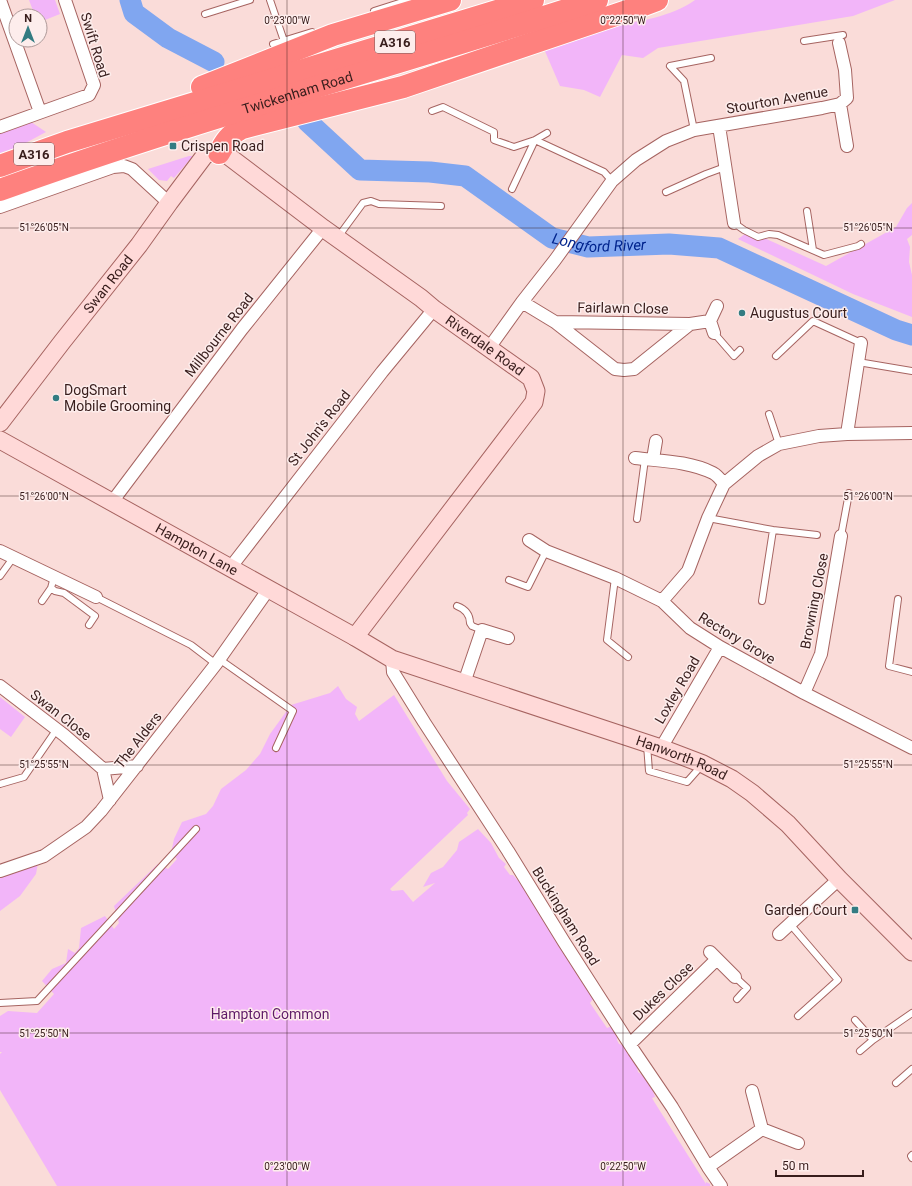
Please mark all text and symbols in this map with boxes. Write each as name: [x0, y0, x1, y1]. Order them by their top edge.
north arrow: [8, 8, 48, 48]
street label: Swift Road: [78, 10, 112, 80]
text: N: [24, 12, 32, 25]
text: 0°23'00"W: [264, 15, 310, 26]
text: 0°22'50"W: [600, 15, 646, 26]
road number: A316: [375, 31, 415, 53]
street label: Twickenham Road: [240, 68, 355, 117]
street label: Stourton Avenue: [725, 83, 829, 117]
place label: Crispen Road: [181, 138, 264, 154]
marker: Crispen Road: [168, 141, 178, 151]
road number: A316: [14, 143, 54, 165]
text: 51°26'05"N: [19, 222, 69, 233]
text: 51°26'05"N: [843, 222, 893, 233]
water label: Longford River: [550, 229, 647, 256]
street label: Swan Road: [80, 252, 136, 316]
street label: Millbourne Road: [181, 290, 257, 380]
street label: Fairlawn Close: [577, 299, 669, 317]
place label: Augustus Court: [750, 305, 847, 321]
marker: Augustus Court: [737, 308, 747, 318]
street label: Riverdale Road: [443, 312, 528, 379]
place label: DogSmart Mobile Grooming: [64, 382, 171, 414]
street label: St John's Road: [285, 387, 353, 469]
marker: DogSmart Mobile Grooming: [51, 393, 61, 403]
text: 51°26'00"N: [19, 491, 69, 502]
text: 51°26'00"N: [843, 491, 893, 502]
street label: Hampton Lane: [153, 520, 241, 578]
street label: Browning Close: [797, 552, 831, 650]
street label: Rectory Grove: [696, 609, 778, 667]
street label: Loxley Road: [651, 653, 703, 727]
street label: Swan Close: [27, 686, 95, 744]
street label: The Alders: [111, 709, 165, 771]
street label: Hanworth Road: [634, 732, 730, 783]
text: 51°25'55"N: [19, 759, 69, 770]
text: 51°25'55"N: [843, 759, 893, 770]
street label: Buckingham Road: [529, 864, 603, 968]
place label: Garden Court: [764, 902, 847, 918]
marker: Garden Court: [850, 905, 860, 915]
street label: Dukes Close: [630, 958, 696, 1024]
park label: Hampton Common: [211, 1006, 329, 1022]
text: 51°25'50"N: [19, 1028, 69, 1039]
text: 51°25'50"N: [843, 1028, 893, 1039]
scale bar: [776, 1152, 863, 1178]
text: 50 m: [782, 1159, 809, 1173]
text: 0°23'00"W: [264, 1161, 310, 1172]
text: 0°22'50"W: [600, 1161, 646, 1172]

